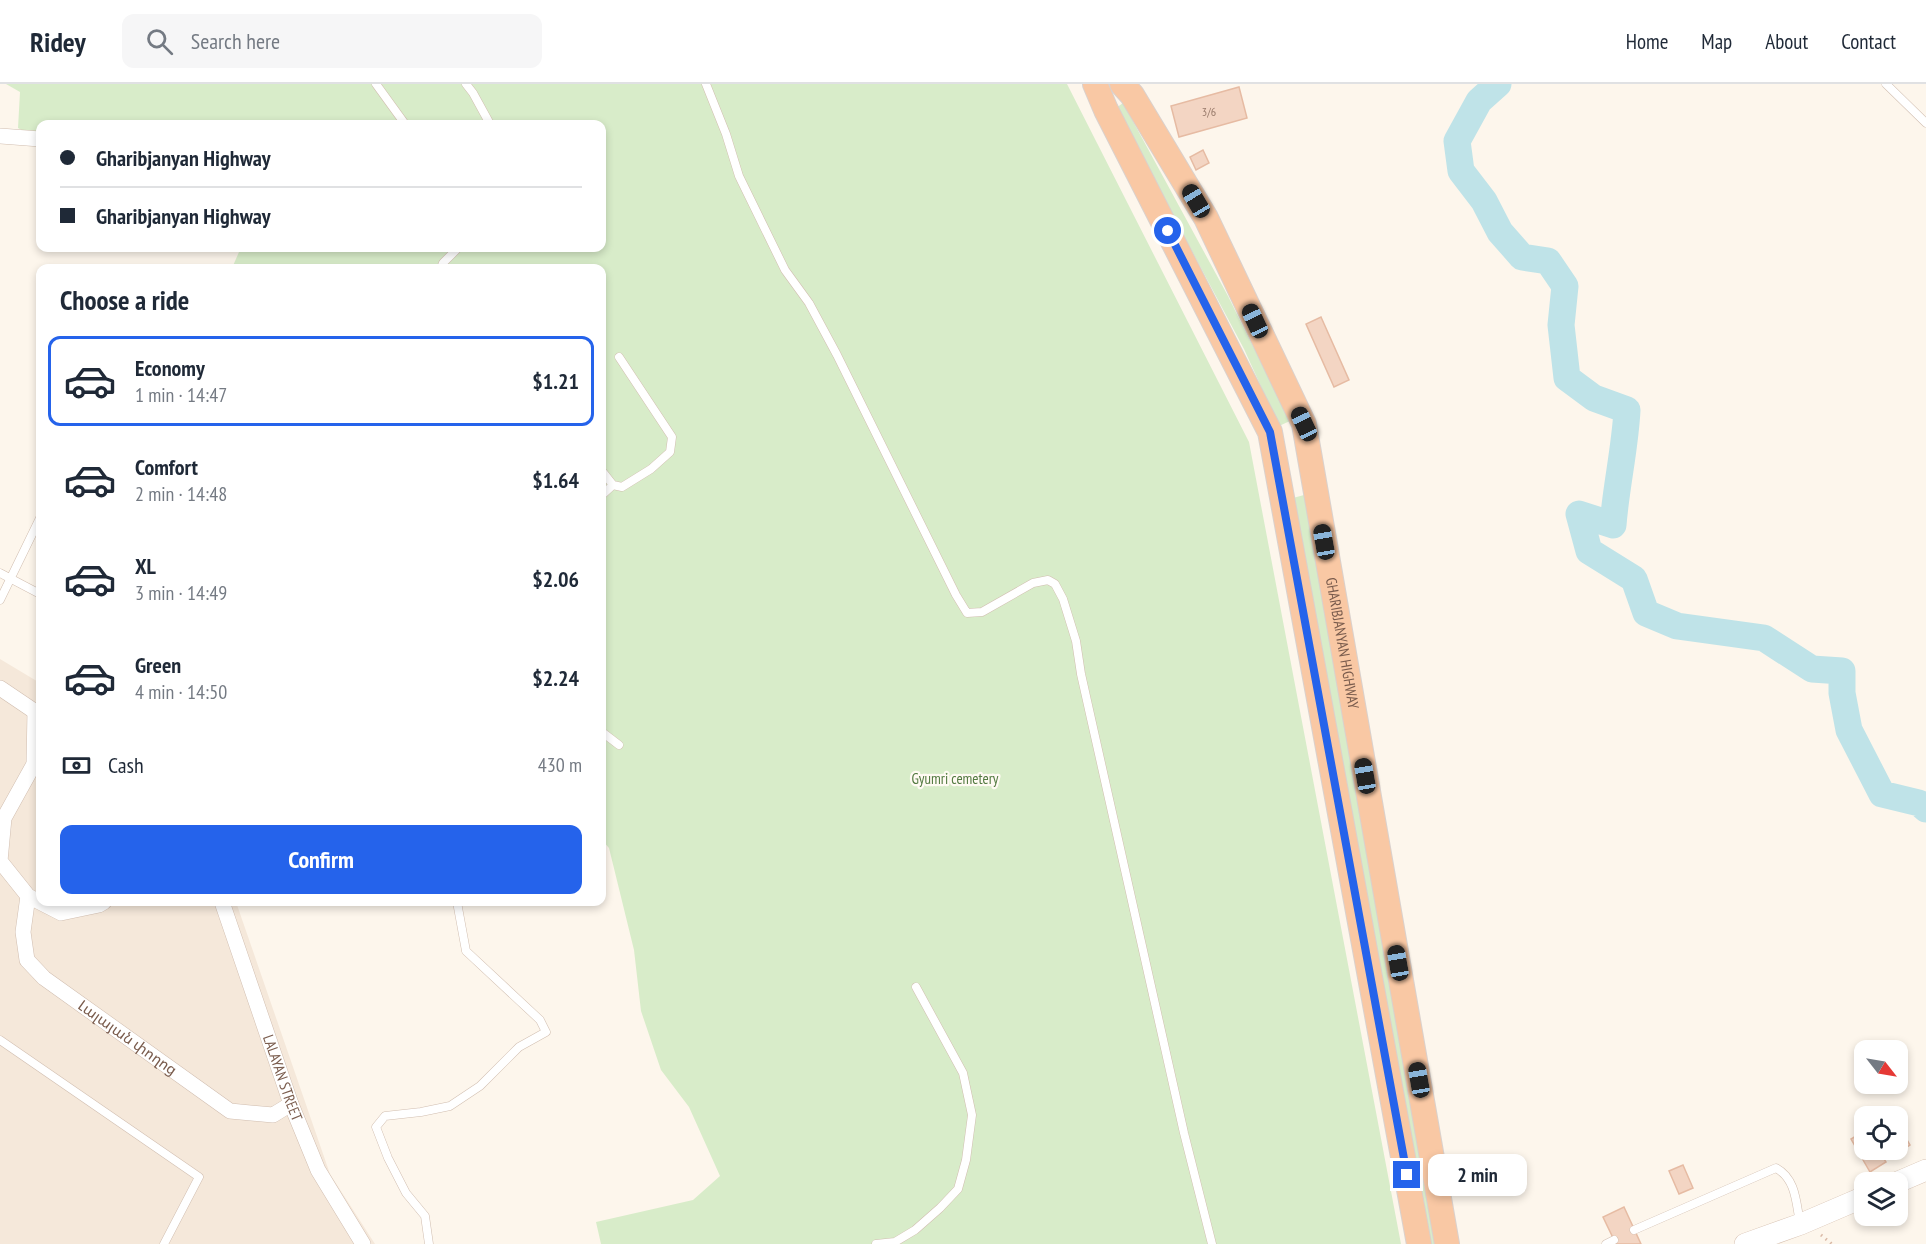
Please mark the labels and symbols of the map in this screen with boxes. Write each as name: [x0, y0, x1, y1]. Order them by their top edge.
house number: 3/6: [1202, 104, 1216, 119]
car: [1179, 181, 1213, 221]
route start: [1154, 217, 1181, 244]
car: [1239, 301, 1271, 341]
car: [1288, 404, 1320, 444]
car: [1312, 523, 1336, 561]
street label: GHARIBJANYAN HIGHWAY: [1322, 576, 1364, 711]
car: [1353, 757, 1377, 795]
park label: Gyumri cemetery: [911, 769, 999, 788]
car: [1386, 944, 1410, 982]
street label: Լալայան փողոց: [75, 995, 181, 1079]
street label: LALAYAN STREET: [259, 1032, 307, 1124]
north arrow: [1854, 1040, 1908, 1094]
car: [1407, 1061, 1431, 1099]
callout: 2 min: [1428, 1154, 1527, 1196]
route end: [1393, 1161, 1420, 1188]

